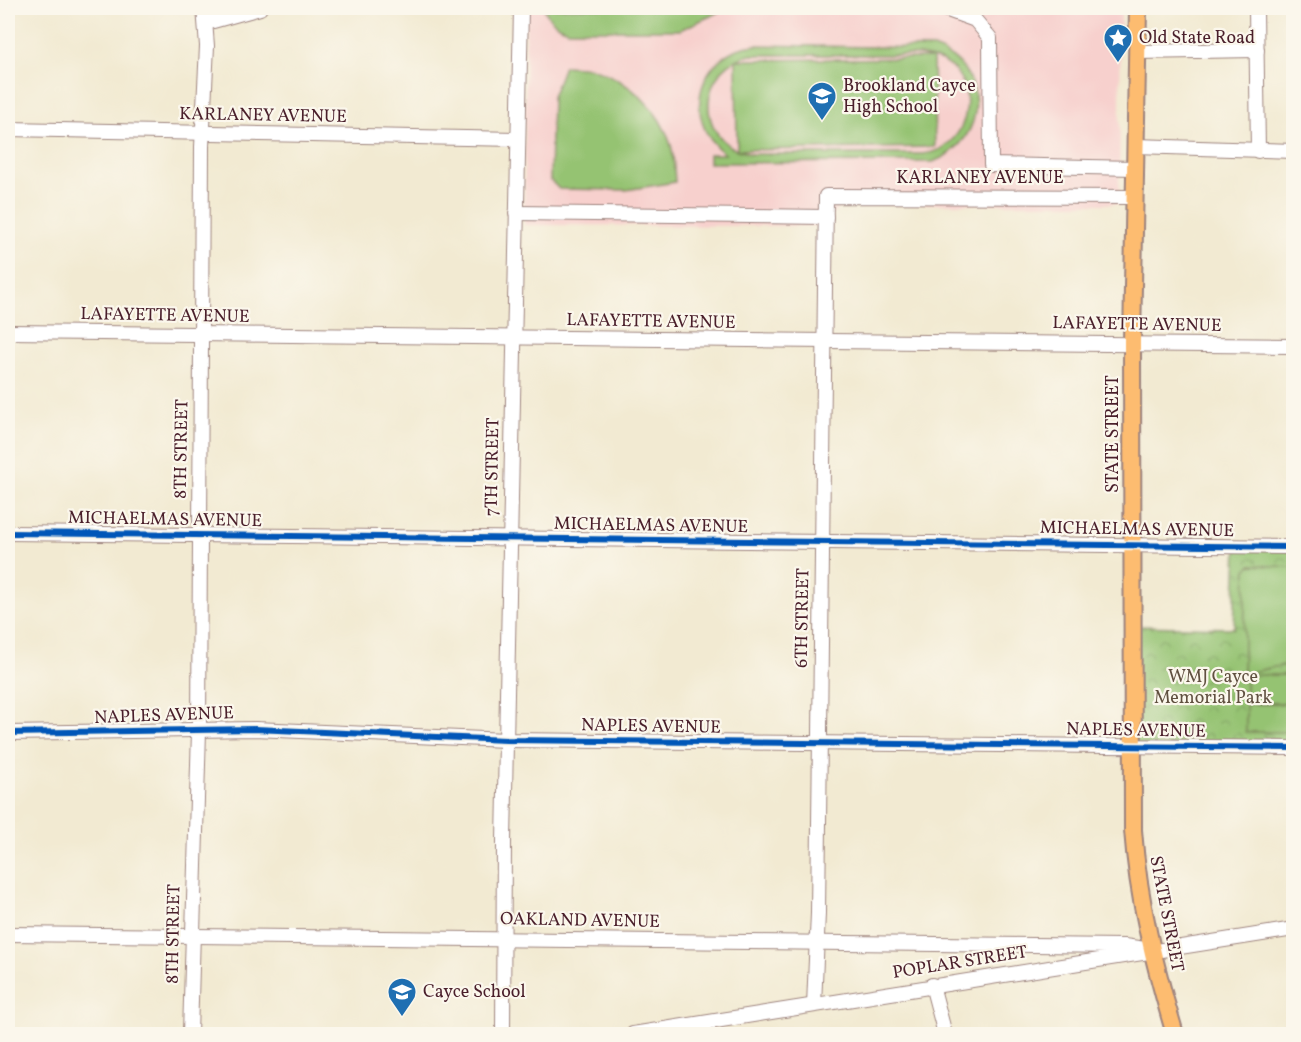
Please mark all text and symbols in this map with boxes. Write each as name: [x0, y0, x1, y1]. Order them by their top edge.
place icon: Old State Road: [1102, 22, 1134, 64]
place label: Old State Road: [1139, 26, 1255, 51]
place label: Brookland Cayce High School: [843, 74, 976, 120]
school or university icon: Brookland Cayce High School: [806, 80, 838, 122]
street label: KARLANEY AVENUE: [179, 102, 347, 130]
street label: KARLANEY AVENUE: [896, 166, 1064, 191]
street label: LAFAYETTE AVENUE: [80, 302, 250, 330]
street label: LAFAYETTE AVENUE: [566, 308, 736, 336]
street label: LAFAYETTE AVENUE: [1052, 311, 1222, 339]
street label: STATE STREET: [1101, 375, 1126, 493]
street label: 8TH STREET: [169, 398, 195, 499]
street label: 7TH STREET: [480, 417, 506, 517]
street label: MICHAELMAS AVENUE: [68, 506, 263, 534]
street label: MICHAELMAS AVENUE: [554, 512, 749, 540]
street label: MICHAELMAS AVENUE: [1040, 516, 1235, 544]
street label: 6TH STREET: [790, 567, 816, 668]
park label: WMJ Cayce Memorial Park: [1154, 665, 1272, 711]
street label: NAPLES AVENUE: [94, 701, 235, 731]
street label: NAPLES AVENUE: [581, 713, 721, 741]
street label: NAPLES AVENUE: [1066, 717, 1206, 745]
street label: STATE STREET: [1142, 854, 1190, 975]
street label: 8TH STREET: [161, 883, 187, 984]
street label: OAKLAND AVENUE: [500, 907, 660, 935]
street label: POPLAR STREET: [891, 940, 1030, 986]
school or university icon: Cayce School: [386, 976, 418, 1018]
place label: Cayce School: [423, 980, 526, 1005]

